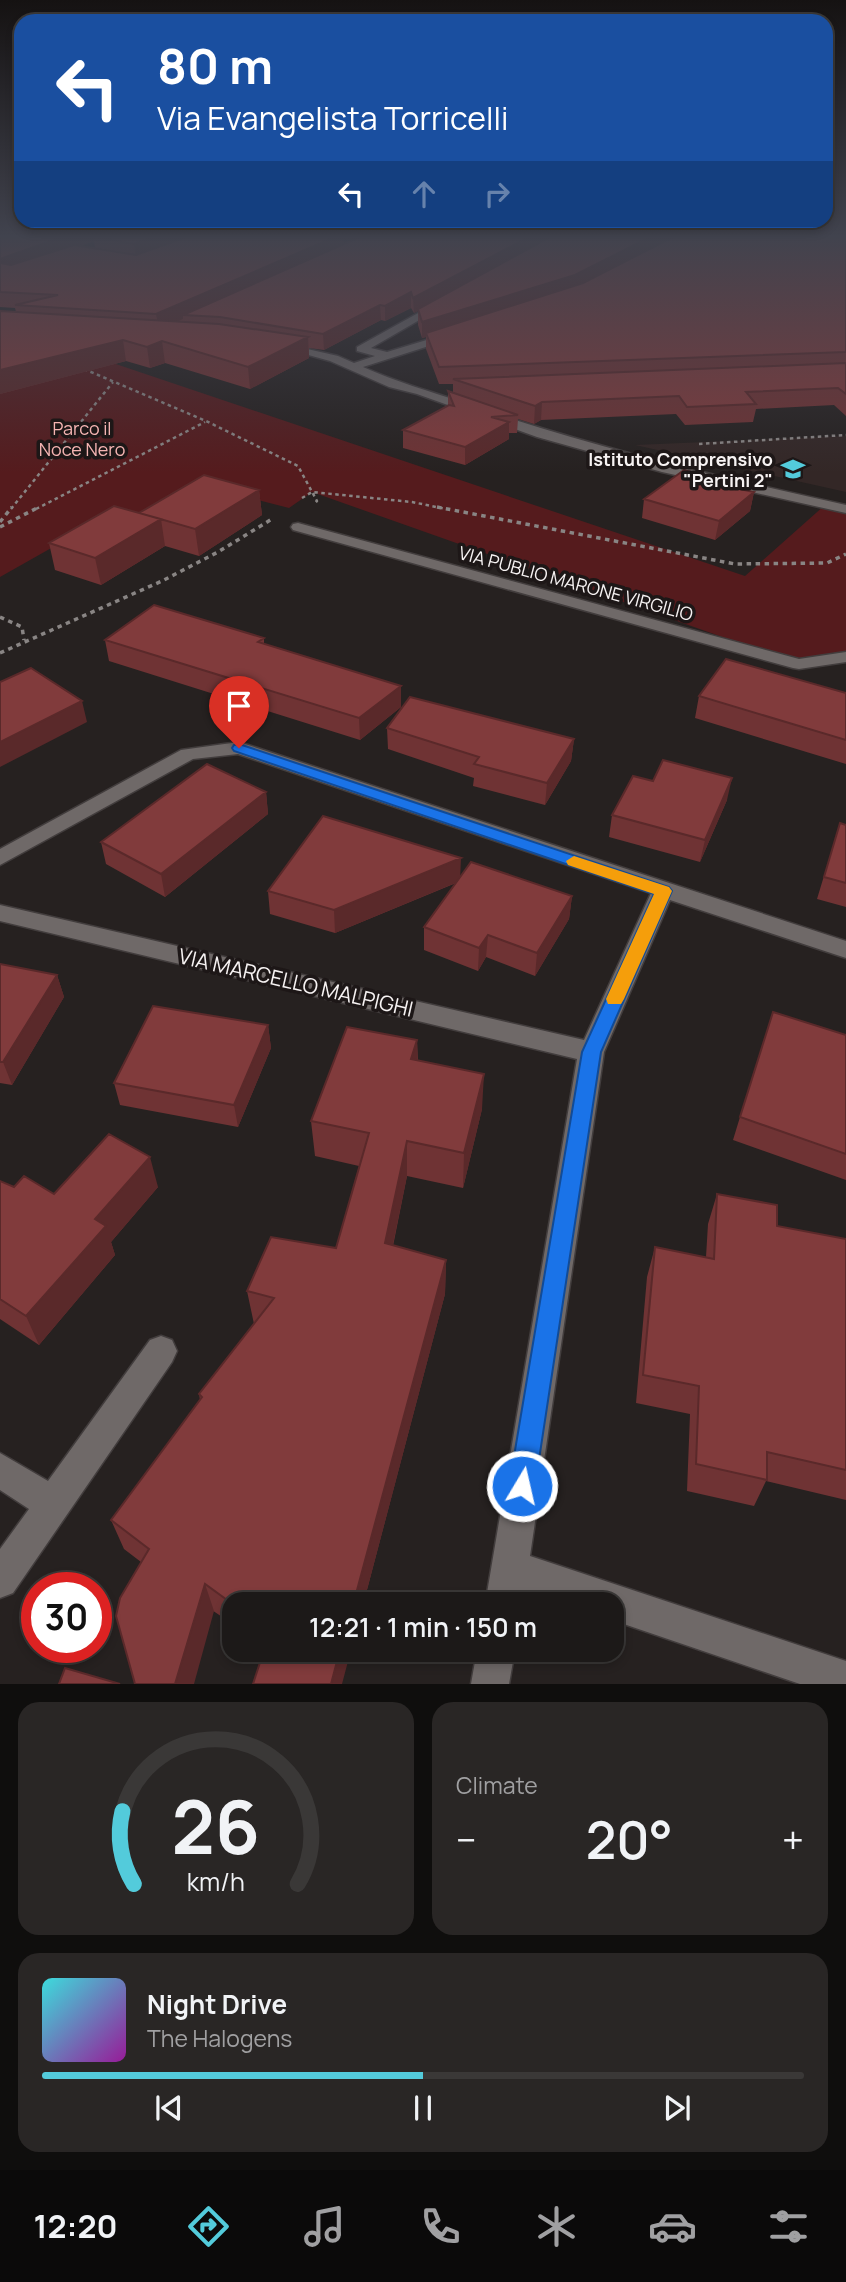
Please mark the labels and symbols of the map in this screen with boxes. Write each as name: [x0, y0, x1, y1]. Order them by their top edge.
park label: Parco il Noce Nero: [39, 416, 125, 461]
place label: Istituto Comprensivo "Pertini 2": [588, 447, 773, 492]
school or university icon: Istituto Comprensivo "Pertini 2": [779, 455, 807, 483]
street label: VIA PUBLIO MARONE VIRGILIO: [456, 540, 696, 626]
pin: [209, 676, 269, 748]
street label: VIA MARCELLO MALPIGHI: [176, 941, 416, 1023]
position arrow: [485, 1449, 559, 1523]
speed limit sign: 30: [21, 1572, 112, 1663]

